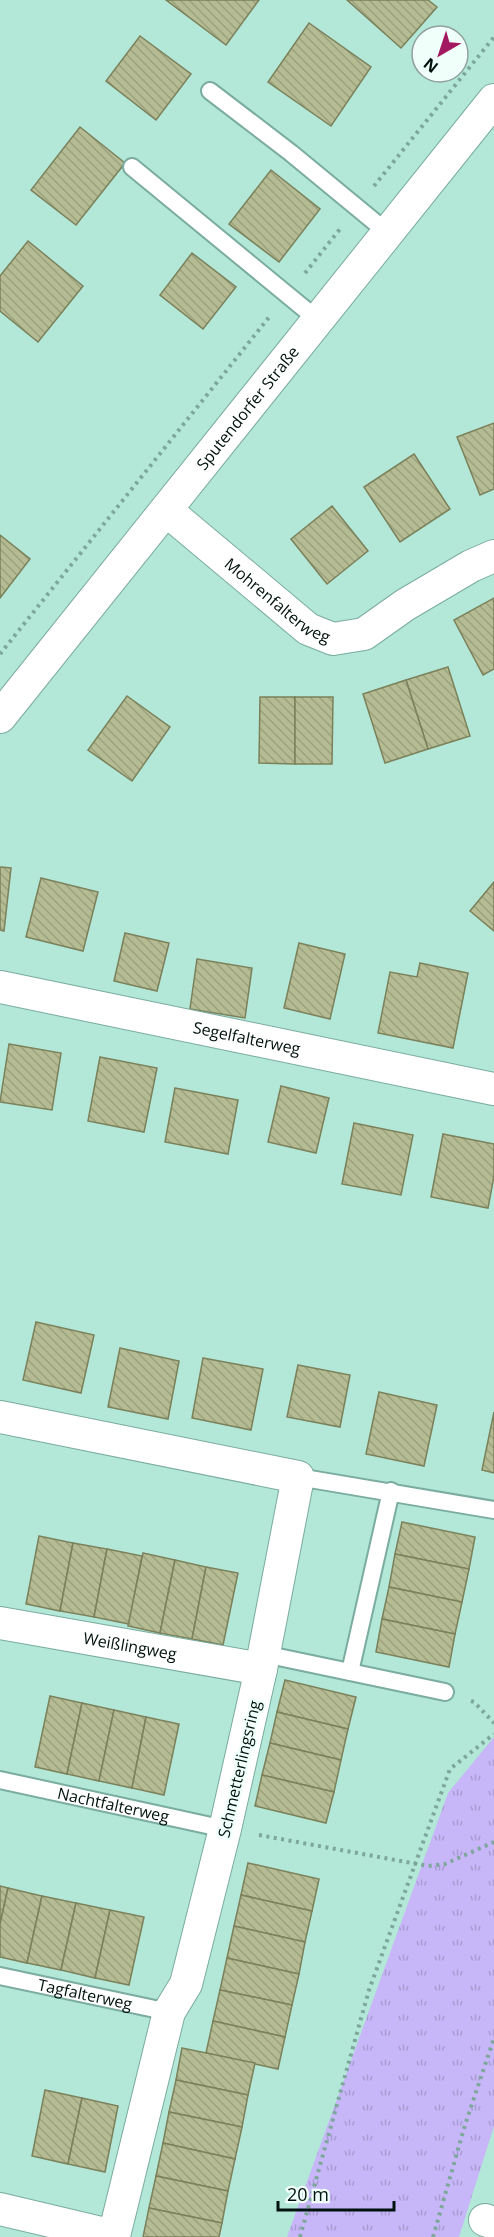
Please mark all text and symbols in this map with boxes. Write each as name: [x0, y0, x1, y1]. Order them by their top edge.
north arrow: [410, 24, 470, 84]
text: N: [419, 53, 443, 78]
street label: Sputendorfer Straße: [191, 341, 304, 474]
street label: Mohrenfalterweg: [220, 553, 334, 648]
street label: Segelfalterweg: [191, 1016, 303, 1060]
street label: Weißlingweg: [82, 1627, 179, 1665]
street label: Schmetterlingsring: [213, 1698, 266, 1840]
street label: Nachtfalterweg: [55, 1782, 172, 1828]
street label: Tagfalterweg: [36, 1973, 135, 2015]
scale bar: [278, 2174, 394, 2212]
text: 20 m: [287, 2182, 329, 2206]

